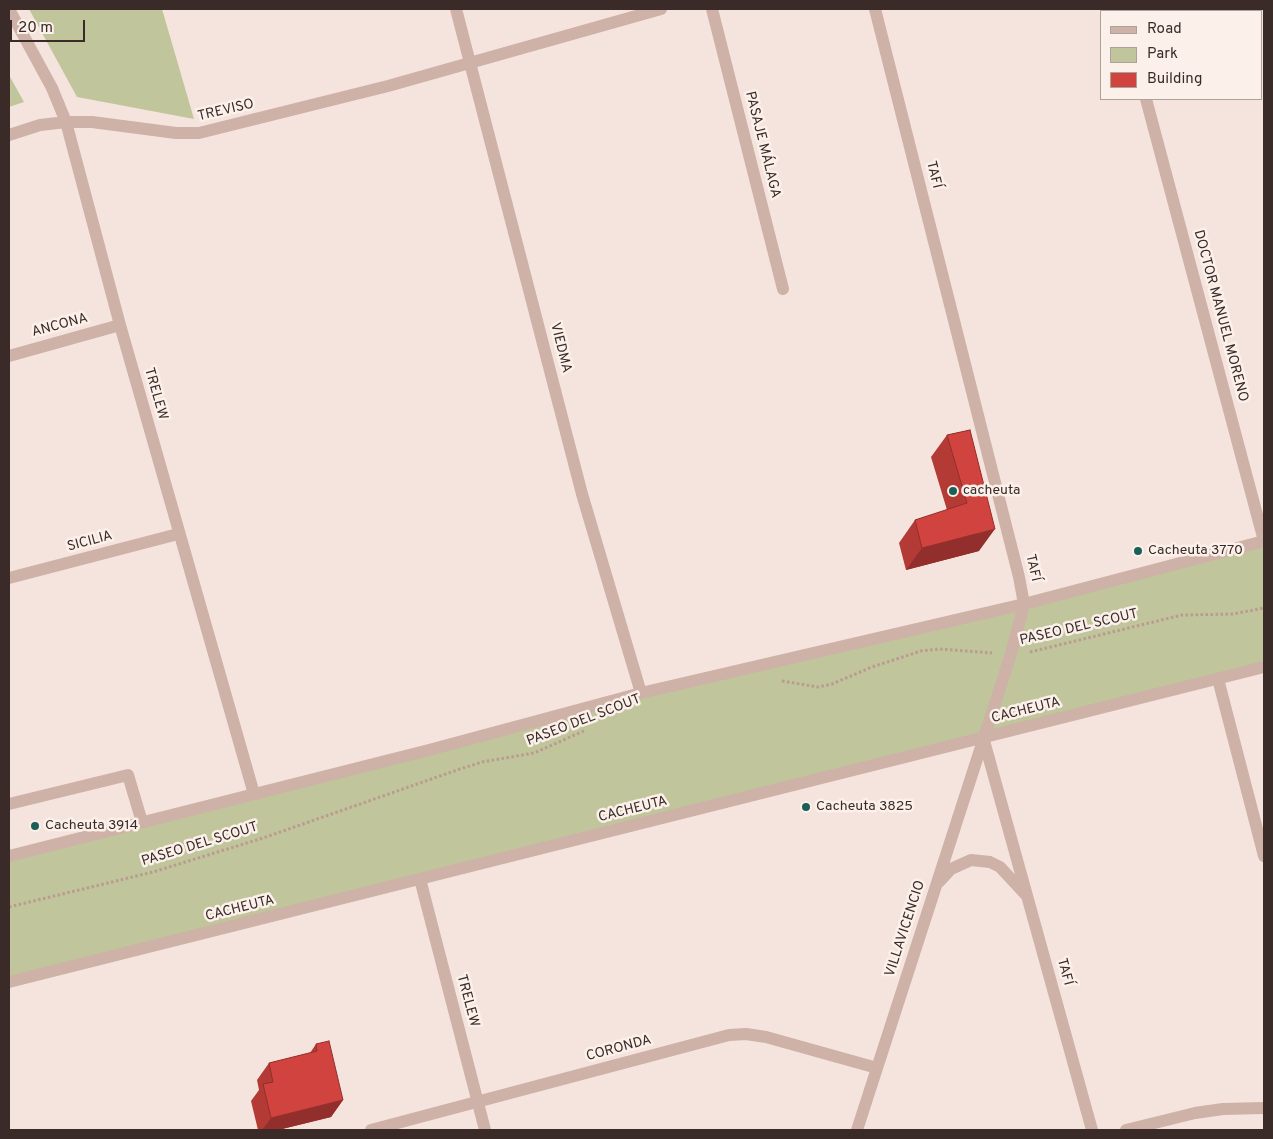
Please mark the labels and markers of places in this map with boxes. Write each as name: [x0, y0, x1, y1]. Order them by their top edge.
place label: cacheuta: [963, 483, 1020, 499]
marker: cacheuta: [947, 485, 959, 497]
place label: Cacheuta 3770: [1148, 543, 1243, 559]
marker: Cacheuta 3770: [1132, 545, 1144, 557]
place label: Cacheuta 3825: [816, 799, 913, 815]
marker: Cacheuta 3825: [800, 801, 812, 813]
place label: Cacheuta 3914: [45, 818, 138, 834]
marker: Cacheuta 3914: [29, 820, 41, 832]

